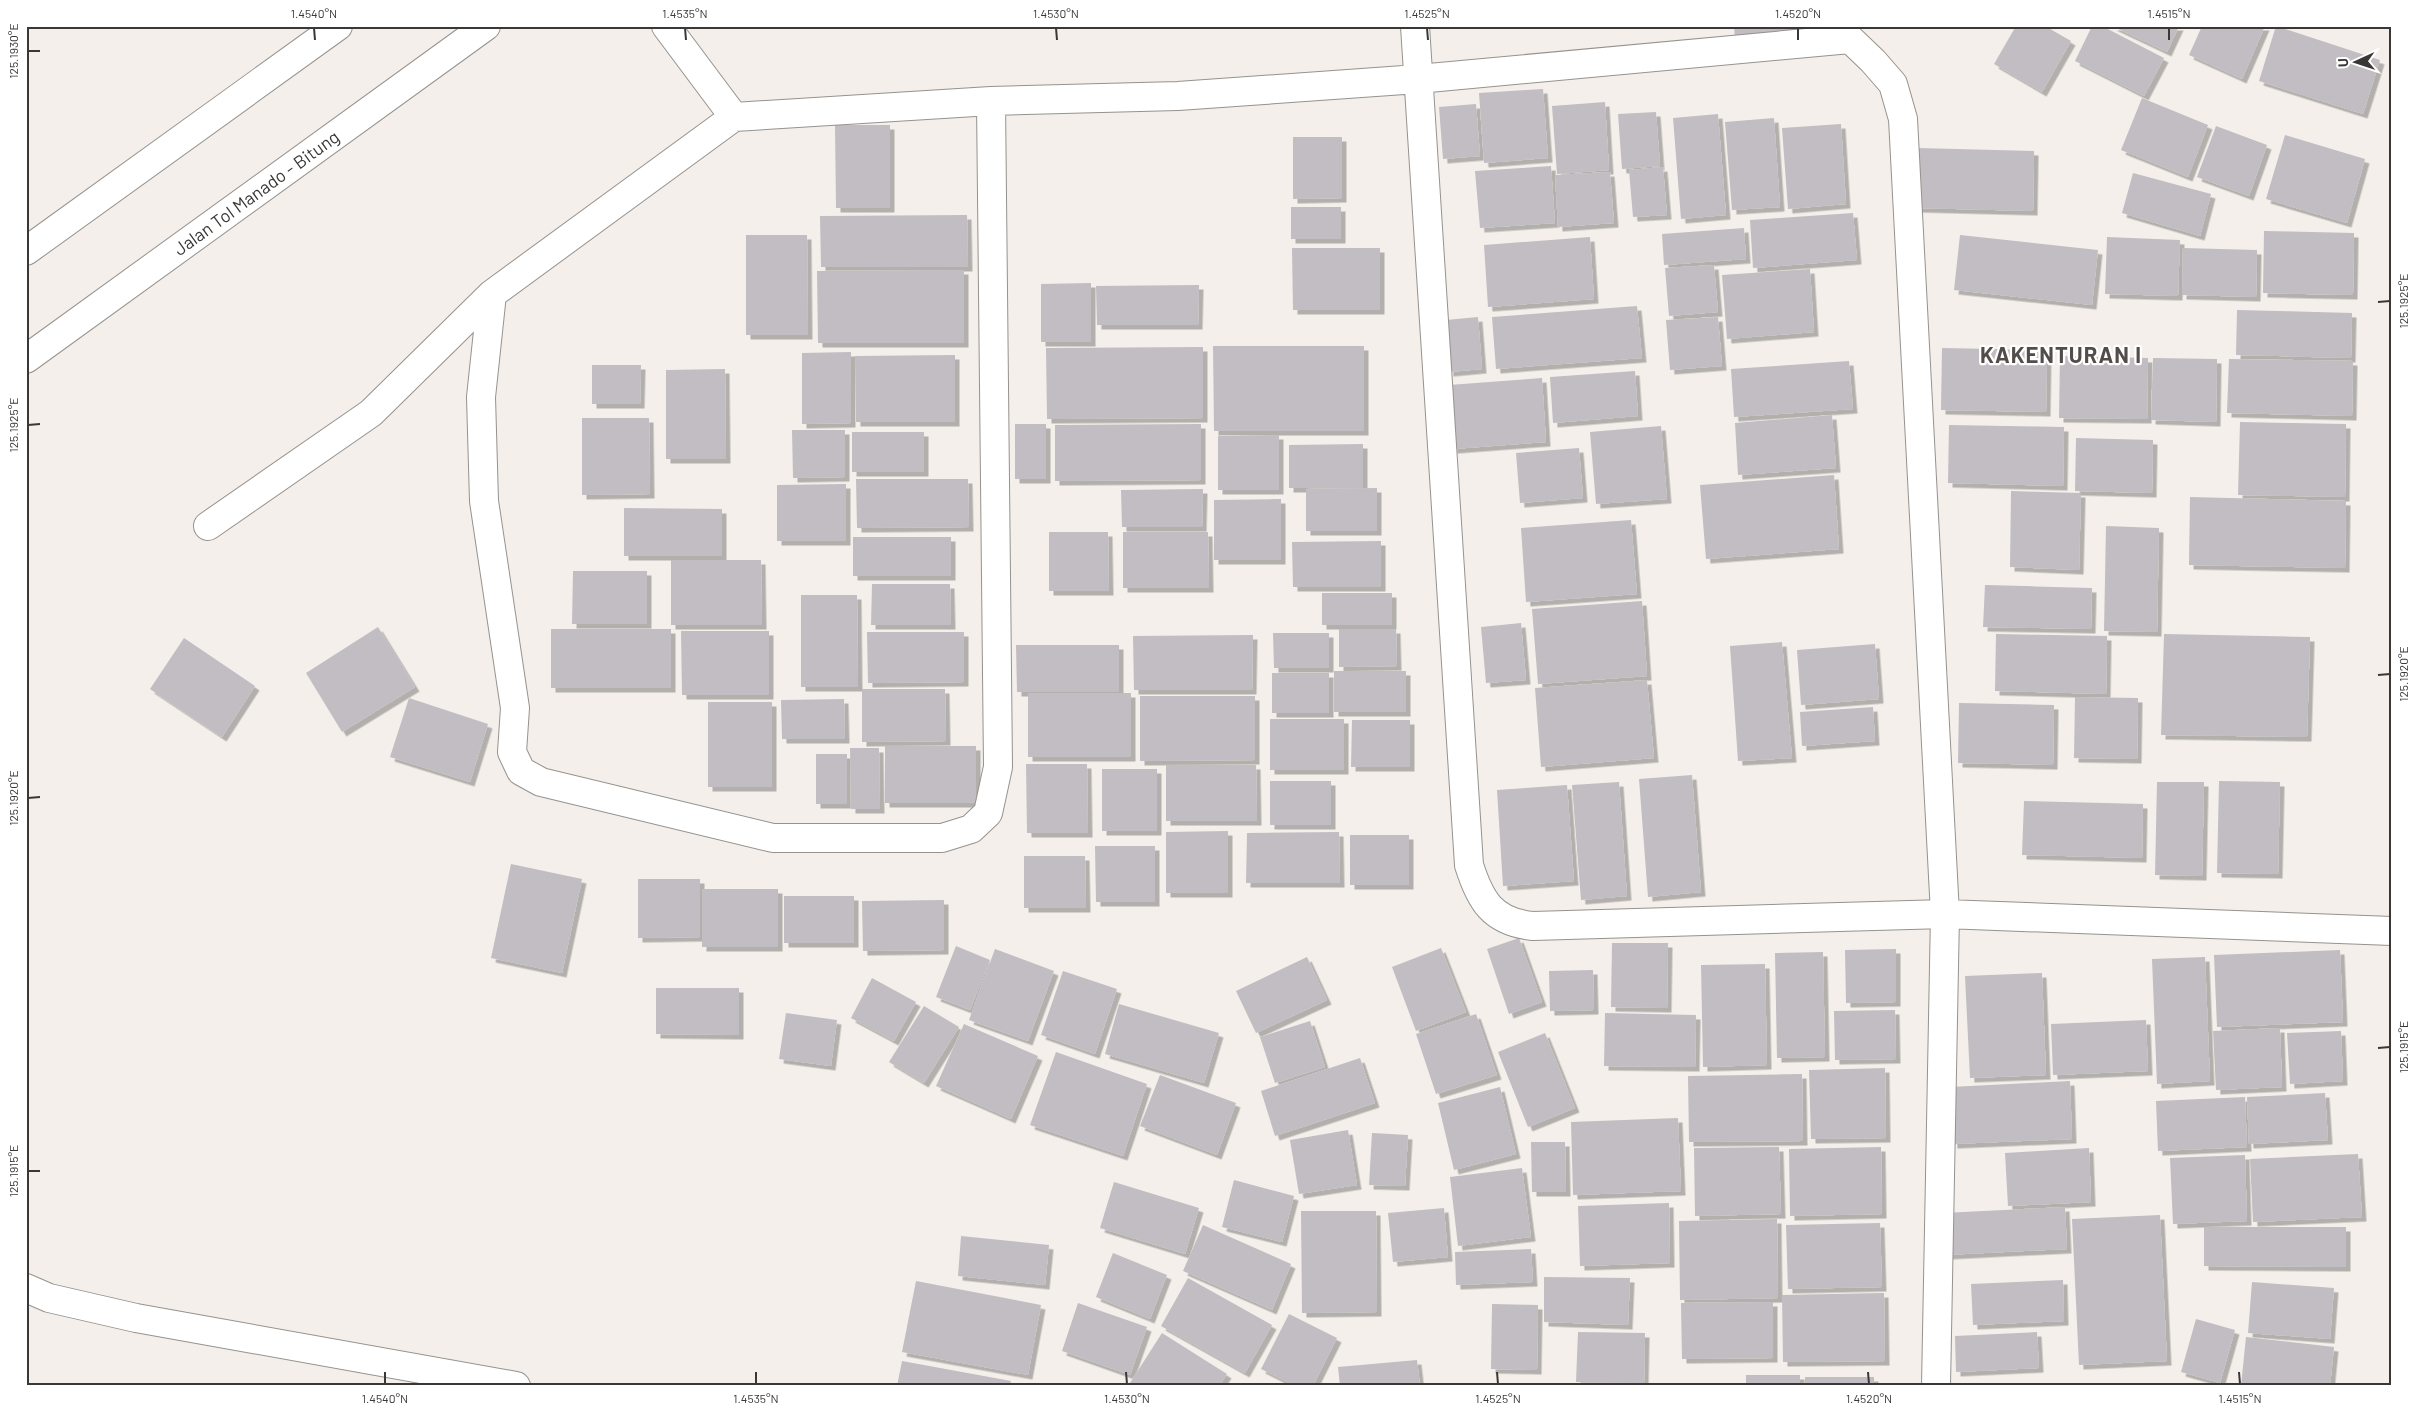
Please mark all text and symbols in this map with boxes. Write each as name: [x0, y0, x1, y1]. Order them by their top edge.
text: 1.4540°N: [291, 6, 337, 20]
text: 1.4535°N: [662, 6, 708, 20]
text: 1.4530°N: [1033, 6, 1079, 20]
text: 1.4525°N: [1404, 6, 1450, 20]
text: 1.4520°N: [1775, 6, 1821, 20]
text: 1.4515°N: [2147, 6, 2191, 20]
text: 125.1930°E: [6, 23, 20, 79]
north arrow: [2330, 38, 2380, 88]
text: U: [2334, 58, 2351, 68]
street label: Jalan Tol Manado - Bitung: [169, 125, 343, 260]
text: 125.1925°E: [2396, 273, 2410, 329]
district label: KAKENTURAN I: [1980, 341, 2142, 367]
text: 125.1925°E: [6, 397, 20, 453]
text: 125.1920°E: [2396, 646, 2410, 702]
text: 125.1920°E: [6, 770, 20, 826]
text: 125.1915°E: [2396, 1021, 2410, 1073]
text: 125.1915°E: [6, 1145, 20, 1197]
text: 1.4540°N: [362, 1391, 408, 1405]
text: 1.4535°N: [733, 1391, 779, 1405]
text: 1.4530°N: [1104, 1391, 1150, 1405]
text: 1.4525°N: [1475, 1391, 1521, 1405]
text: 1.4520°N: [1846, 1391, 1892, 1405]
text: 1.4515°N: [2218, 1391, 2262, 1405]

